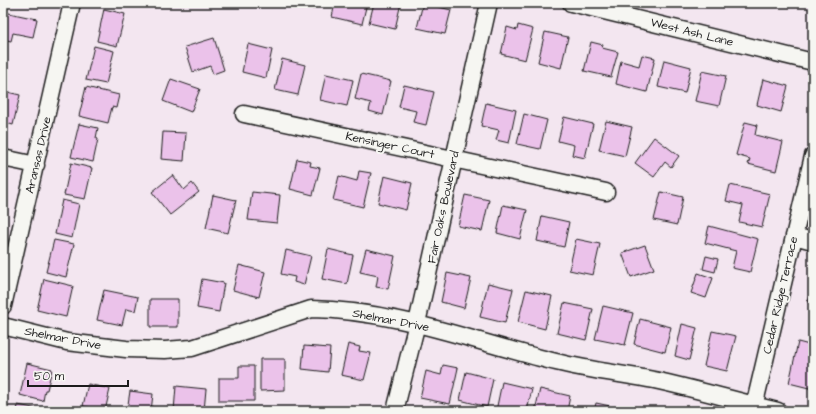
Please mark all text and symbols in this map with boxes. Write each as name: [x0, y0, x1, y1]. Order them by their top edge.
street label: West Ash Lane: [649, 14, 736, 51]
street label: Aransas Drive: [21, 115, 56, 195]
street label: Kensinger Court: [344, 128, 436, 164]
street label: Fair Oaks Boulevard: [423, 149, 464, 265]
street label: Cedar Ridge Terrace: [759, 234, 803, 356]
street label: Shelmar Drive: [351, 305, 431, 336]
street label: Shelmar Drive: [23, 323, 103, 354]
scale bar: [28, 362, 128, 388]
text: 50 m: [34, 368, 65, 385]

